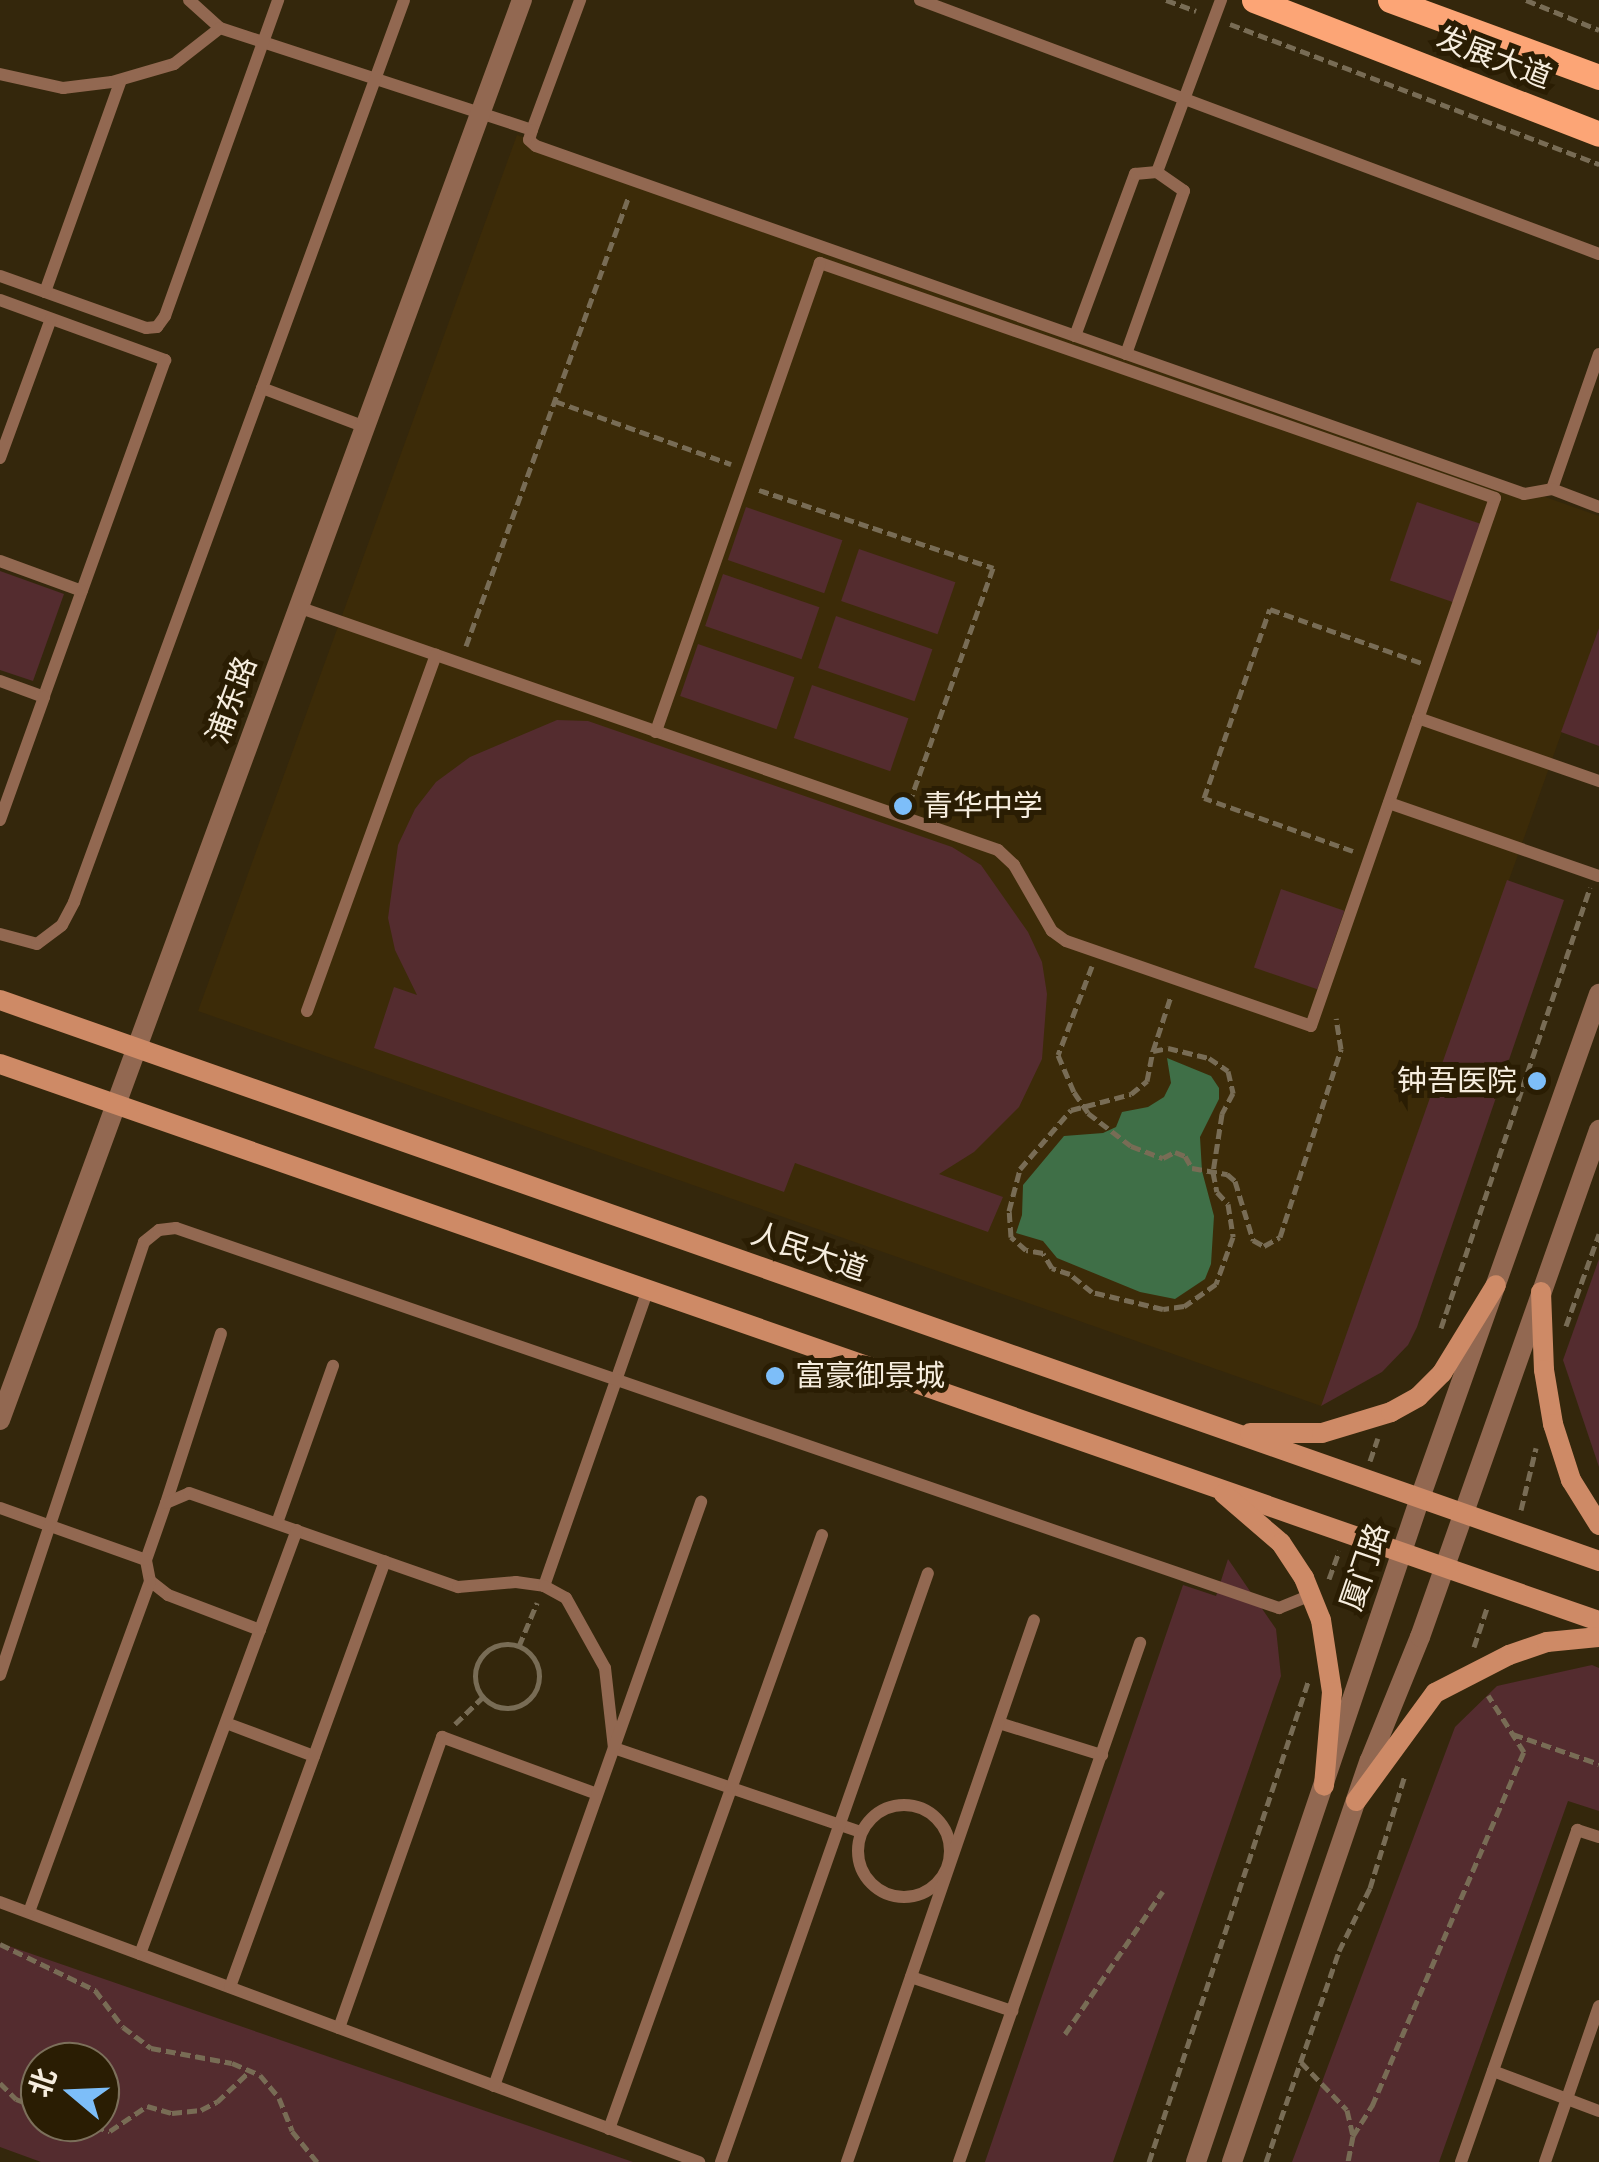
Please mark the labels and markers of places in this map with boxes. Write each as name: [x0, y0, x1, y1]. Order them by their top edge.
place label: 青华中学: [923, 788, 1043, 824]
marker: 青华中学: [892, 795, 914, 817]
place label: 钟吾医院: [1397, 1063, 1517, 1099]
marker: 钟吾医院: [1526, 1070, 1548, 1092]
place label: 富豪御景城: [795, 1358, 945, 1394]
marker: 富豪御景城: [764, 1365, 786, 1387]

